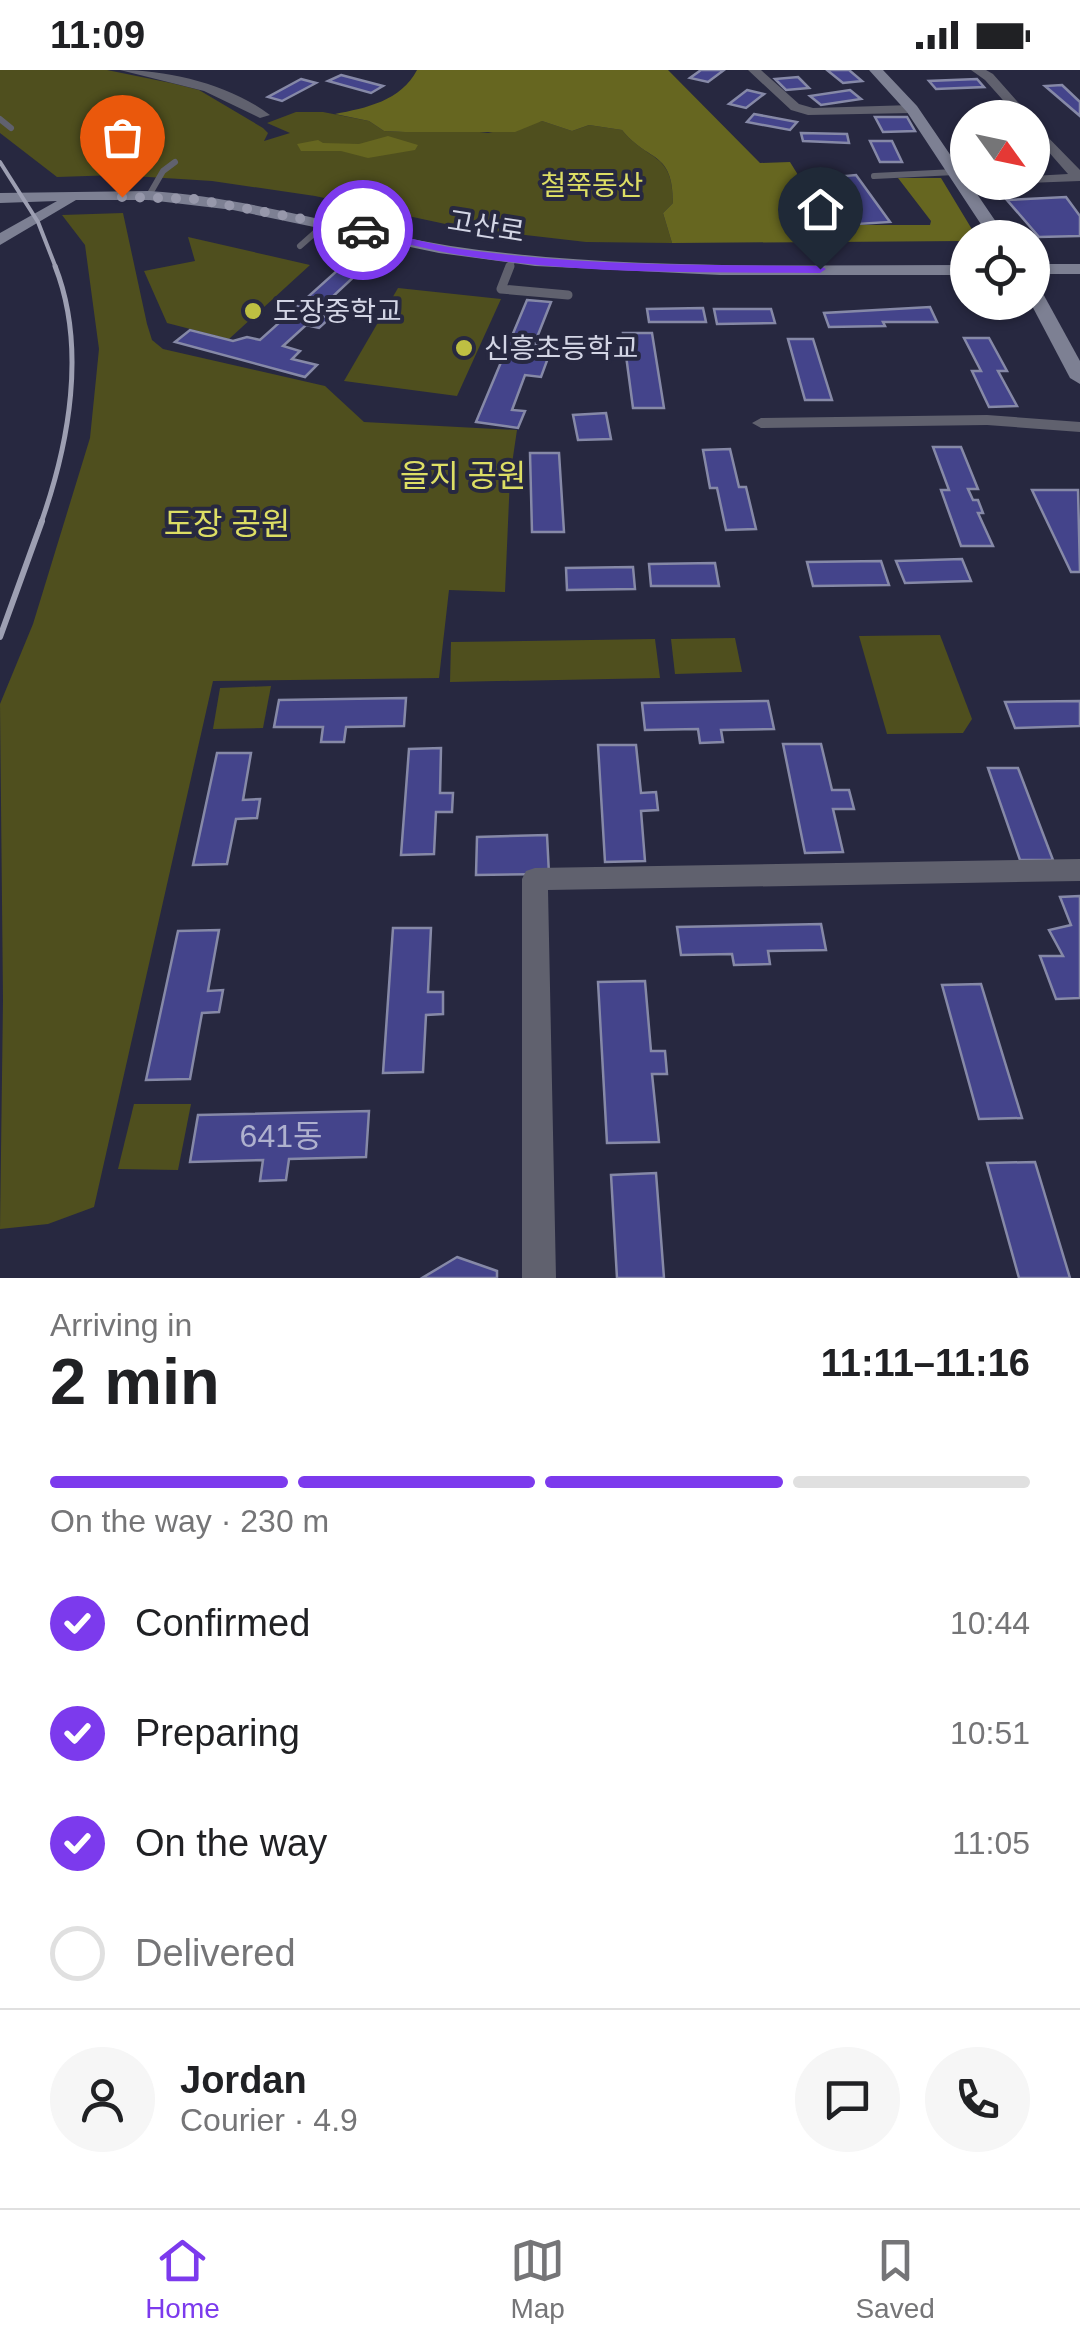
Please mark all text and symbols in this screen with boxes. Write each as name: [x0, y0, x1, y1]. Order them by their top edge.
text: 11:09: [50, 14, 145, 56]
pin: [80, 95, 165, 198]
north arrow: [950, 100, 1050, 200]
map controls: [950, 100, 1050, 320]
icon: bag: [95, 110, 150, 165]
pin: [778, 167, 863, 270]
park label: 철쭉동산: [540, 170, 644, 201]
courier: [313, 180, 413, 280]
icon: home: [793, 182, 848, 237]
icon: car: [336, 203, 391, 258]
street label: 고산로: [445, 205, 527, 248]
button: locate: [950, 220, 1050, 320]
place label: 도장중학교: [273, 296, 402, 327]
marker: 도장중학교: [242, 300, 264, 322]
place label: 신흥초등학교: [484, 333, 639, 364]
marker: 신흥초등학교: [453, 337, 475, 359]
park label: 을지 공원: [400, 458, 526, 494]
park label: 도장 공원: [164, 506, 290, 542]
house number: 641동: [240, 1118, 322, 1154]
text: Arriving in: [50, 1307, 192, 1343]
text: 11:11–11:16: [821, 1342, 1030, 1384]
text: 2 min: [50, 1345, 220, 1418]
text: On the way · 230 m: [50, 1503, 329, 1539]
icon: check: [50, 1596, 105, 1651]
text: Confirmed: [135, 1602, 310, 1644]
text: 10:44: [950, 1605, 1030, 1641]
icon: check: [50, 1706, 105, 1761]
text: Preparing: [135, 1712, 300, 1754]
text: 10:51: [950, 1715, 1030, 1751]
icon: check: [50, 1816, 105, 1871]
text: On the way: [135, 1822, 327, 1864]
text: 11:05: [952, 1825, 1030, 1861]
text: Delivered: [135, 1932, 296, 1974]
button: person: [50, 2047, 155, 2152]
button: chat: [795, 2047, 900, 2152]
button: phone: [925, 2047, 1030, 2152]
text: Jordan: [180, 2059, 307, 2101]
text: Courier · 4.9: [180, 2102, 358, 2138]
tab: Home: [145, 2233, 220, 2325]
tab: Map: [510, 2233, 565, 2325]
tab: Saved: [855, 2233, 935, 2325]

